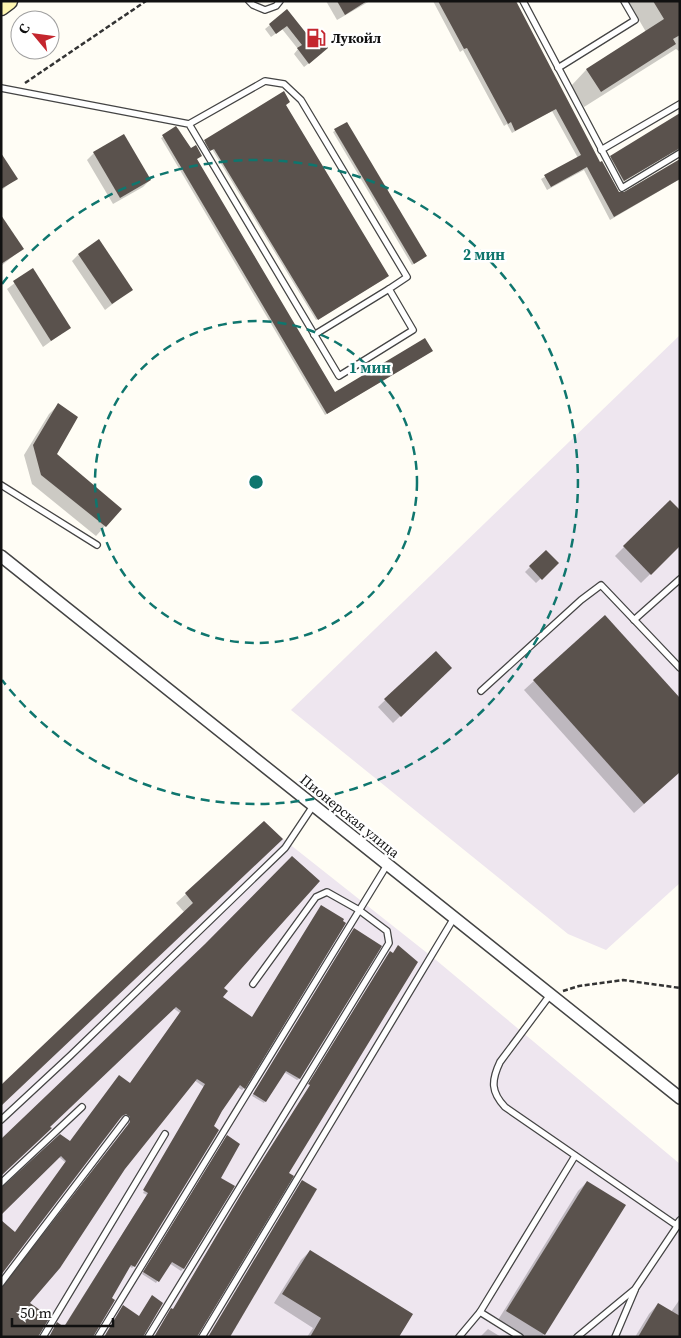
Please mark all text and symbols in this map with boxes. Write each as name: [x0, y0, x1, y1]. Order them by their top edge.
north arrow: [10, 10, 60, 60]
text: С: [13, 20, 35, 37]
fuel station icon: Лукойл: [305, 27, 327, 49]
place label: Лукойл: [331, 28, 381, 48]
text: 2 мин: [463, 244, 505, 265]
text: 1 мин: [349, 357, 391, 378]
centre of rings: [247, 473, 265, 491]
street label: Пионерская улица: [296, 770, 405, 863]
scale bar: [12, 1296, 114, 1328]
text: 50 m: [20, 1302, 52, 1323]

